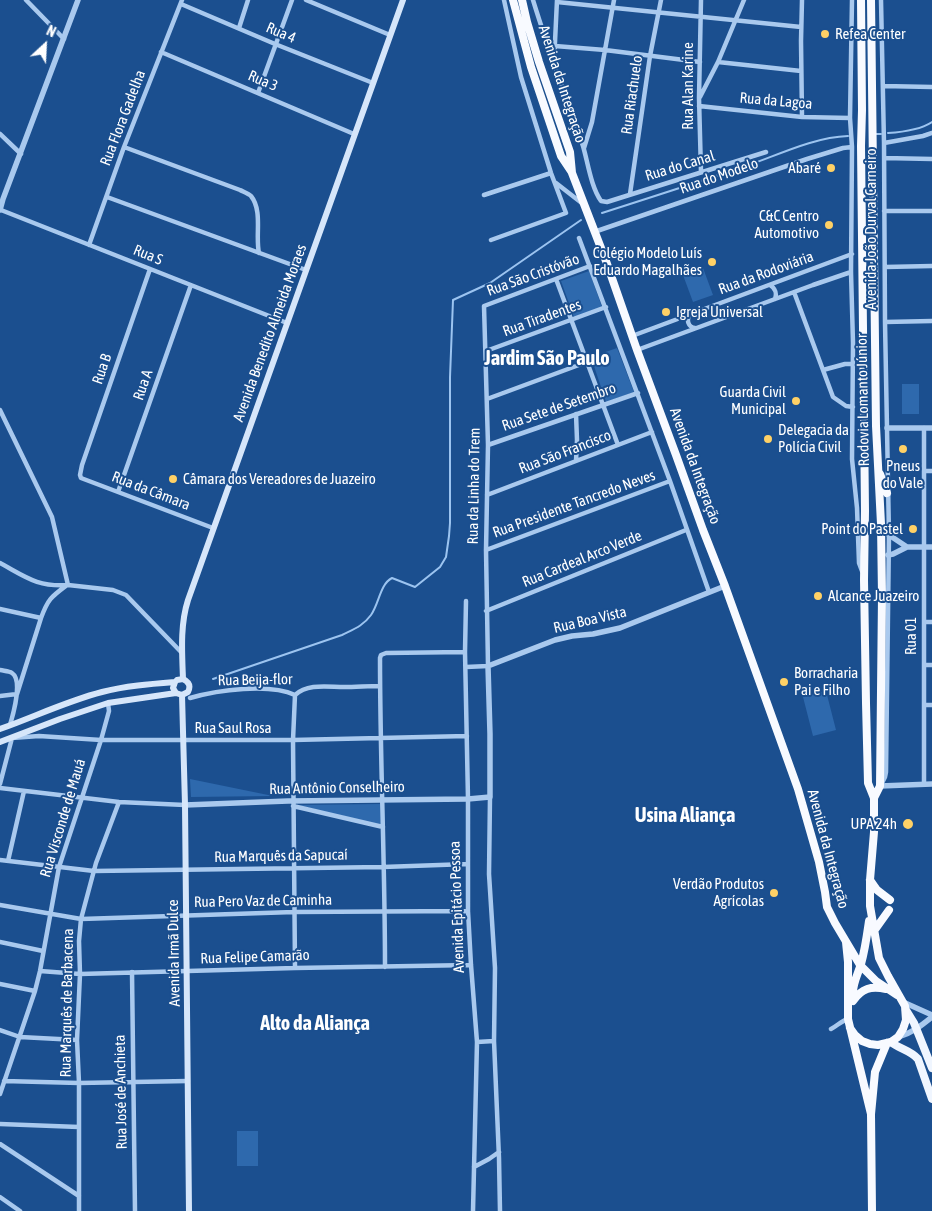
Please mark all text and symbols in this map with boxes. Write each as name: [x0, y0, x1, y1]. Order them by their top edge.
street label: Rua 4: [263, 19, 299, 47]
north arrow: [20, 20, 70, 70]
text: N: [44, 22, 58, 40]
street label: Avenida da Integração: [535, 23, 589, 145]
place label: Refea Center: [835, 25, 906, 43]
marker: Refea Center: [819, 28, 831, 40]
street label: Rua Alan Karine: [679, 42, 697, 130]
street label: Rua Riachuelo: [618, 54, 646, 136]
street label: Rua 3: [245, 67, 281, 95]
street label: Rua Flora Gadelha: [97, 68, 149, 168]
street label: Rua da Lagoa: [739, 89, 813, 113]
street label: Rua do Canal: [643, 147, 717, 185]
street label: Avenida João Durval Carneiro: [862, 148, 880, 310]
street label: Rua do Modelo: [677, 154, 761, 198]
place label: Abaré: [788, 159, 821, 177]
marker: Abaré: [825, 162, 837, 174]
place label: C&C Centro Automotivo: [754, 207, 819, 242]
marker: C&C Centro Automotivo: [823, 219, 835, 231]
street label: Rua S: [131, 241, 165, 269]
street label: Avenida Benedito Almeida Moraes: [229, 242, 311, 424]
place label: Colégio Modelo Luís Eduardo Magalhães: [593, 244, 702, 279]
street label: Rua da Rodoviária: [716, 247, 816, 299]
street label: Rua São Cristóvão: [484, 250, 582, 300]
marker: Colégio Modelo Luís Eduardo Magalhães: [706, 256, 718, 268]
street label: Rua Tiradentes: [500, 296, 584, 340]
place label: Igreja Universal: [676, 303, 763, 321]
marker: Igreja Universal: [660, 306, 672, 318]
street label: Rodovia Lomanto Júnior: [853, 334, 873, 466]
district label: Jardim São Paulo: [484, 347, 610, 371]
street label: Rua B: [88, 351, 116, 387]
street label: Rua A: [129, 367, 157, 403]
street label: Rua Sete de Setembro: [500, 379, 618, 435]
place label: Guarda Civil Municipal: [719, 383, 786, 418]
marker: Guarda Civil Municipal: [790, 395, 802, 407]
street label: Avenida da Integração: [666, 405, 724, 527]
place label: Delegacia da Polícia Civil: [778, 421, 849, 456]
street label: Rua São Francisco: [516, 426, 614, 478]
street label: Rua da Linha do Trem: [464, 428, 484, 544]
marker: Delegacia da Polícia Civil: [762, 433, 774, 445]
marker: Pneus do Vale: [897, 443, 909, 455]
place label: Pneus do Vale: [883, 457, 923, 492]
street label: Rua Presidente Tancredo Neves: [490, 466, 658, 542]
street label: Rua da Câmara: [109, 468, 193, 514]
place label: Câmara dos Vereadores de Juazeiro: [183, 470, 376, 488]
marker: Câmara dos Vereadores de Juazeiro: [167, 473, 179, 485]
place label: Point do Pastel: [821, 520, 903, 538]
marker: Point do Pastel: [907, 523, 919, 535]
street label: Rua Cardeal Arco Verde: [520, 527, 644, 591]
place label: Alcance Juazeiro: [828, 587, 919, 605]
marker: Alcance Juazeiro: [812, 590, 824, 602]
street label: Rua Boa Vista: [552, 603, 628, 637]
street label: Rua 01: [902, 617, 920, 655]
place label: Borracharia Pai e Filho: [794, 664, 858, 699]
street label: Rua Beija-flor: [217, 670, 293, 690]
marker: Borracharia Pai e Filho: [778, 676, 790, 688]
street label: Rua Saul Rosa: [194, 719, 272, 737]
street label: Rua Visconde de Mauá: [36, 757, 90, 879]
street label: Rua Antônio Conselheiro: [269, 778, 405, 798]
street label: Avenida da Integração: [803, 788, 853, 910]
district label: Usina Aliança: [635, 804, 735, 828]
place label: UPA 24h: [851, 815, 897, 833]
marker: UPA 24h: [901, 817, 915, 831]
street label: Avenida Epitácio Pessoa: [446, 841, 468, 973]
street label: Rua Marquês da Sapucaí: [214, 846, 348, 866]
place label: Verdão Produtos Agrícolas: [673, 875, 764, 910]
marker: Verdão Produtos Agrícolas: [768, 887, 780, 899]
street label: Rua Pero Vaz de Caminha: [194, 891, 332, 911]
street label: Avenida Irmã Dulce: [164, 899, 184, 1007]
street label: Rua Marquês de Barbacena: [57, 928, 77, 1078]
street label: Rua Felipe Camarão: [200, 946, 310, 968]
district label: Alto da Aliança: [260, 1012, 370, 1036]
street label: Rua José de Anchieta: [111, 1034, 131, 1150]

